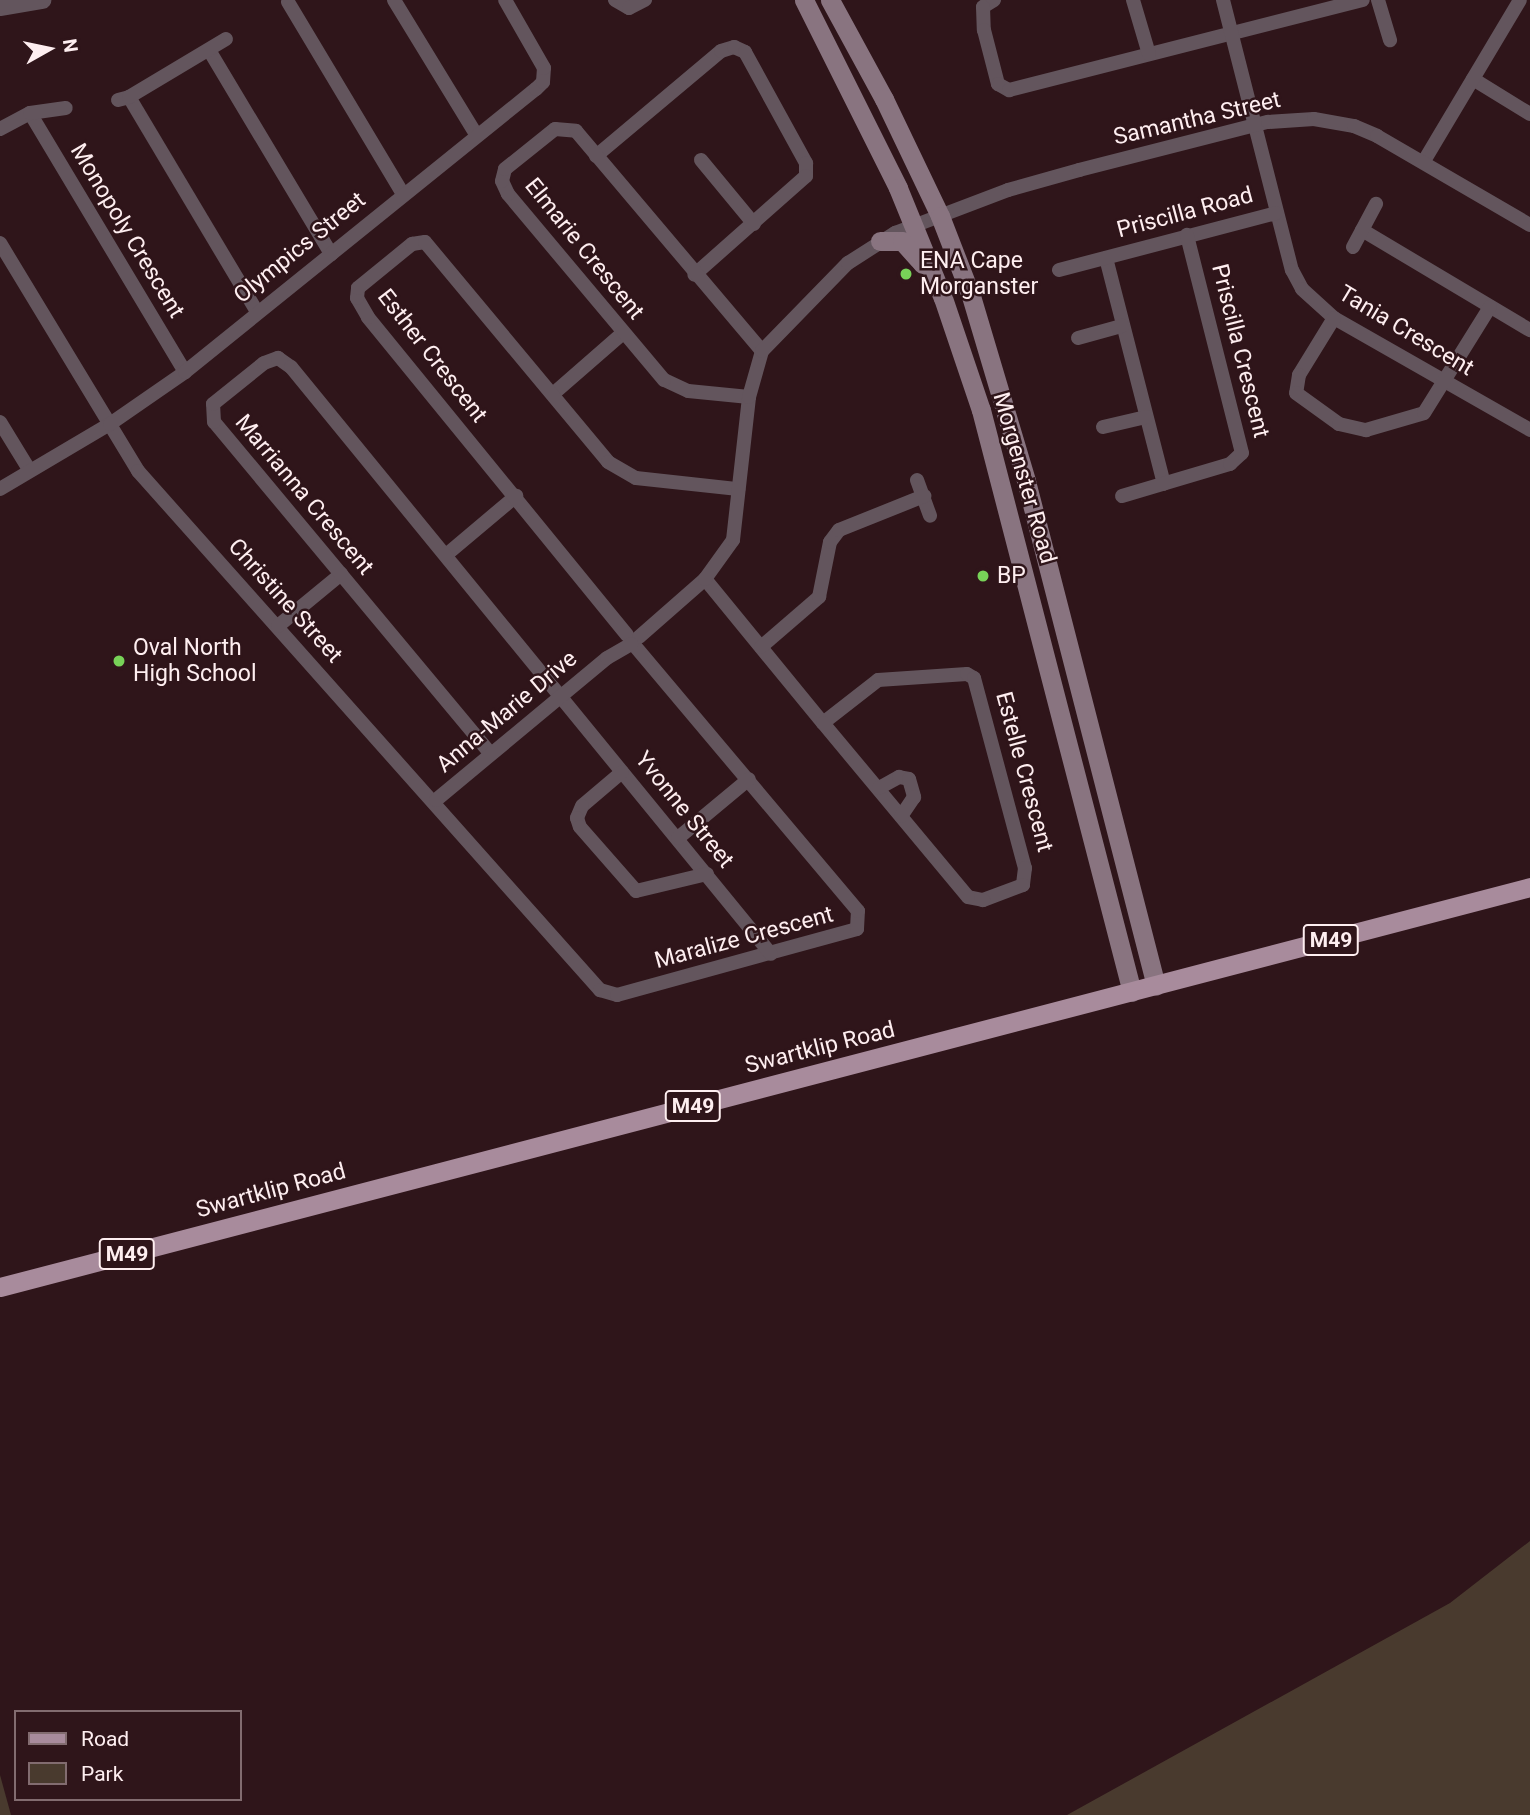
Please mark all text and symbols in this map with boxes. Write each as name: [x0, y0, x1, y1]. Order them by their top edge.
north arrow: [14, 14, 84, 84]
text: N: [58, 37, 83, 54]
street label: Samantha Street: [1111, 86, 1283, 152]
street label: Monopoly Crescent: [64, 139, 190, 323]
street label: Elmarie Crescent: [519, 173, 649, 325]
street label: Priscilla Road: [1114, 182, 1256, 244]
street label: Olympics Street: [229, 187, 371, 309]
place label: ENA Cape Morganster: [920, 247, 1038, 301]
street label: Priscilla Crescent: [1205, 261, 1275, 441]
marker: ENA Cape Morganster: [898, 266, 914, 282]
street label: Tania Crescent: [1334, 280, 1478, 382]
street label: Esther Crescent: [371, 284, 493, 428]
street label: Morgenster Road: [986, 389, 1062, 567]
street label: Marrianna Crescent: [229, 409, 379, 581]
street label: Christine Street: [222, 533, 348, 669]
place label: BP: [997, 562, 1026, 590]
marker: BP: [975, 568, 991, 584]
place label: Oval North High School: [133, 634, 256, 688]
street label: Anna-Marie Drive: [431, 645, 583, 779]
marker: Oval North High School: [111, 653, 127, 669]
street label: Estelle Crescent: [989, 689, 1059, 855]
street label: Yvonne Street: [629, 746, 739, 874]
street label: Maralize Crescent: [652, 901, 836, 975]
road number: M49: [1301, 922, 1361, 958]
street label: Swartklip Road: [742, 1016, 898, 1080]
road number: M49: [663, 1088, 723, 1124]
street label: Swartklip Road: [193, 1158, 349, 1224]
road number: M49: [97, 1236, 157, 1272]
legend: [14, 1710, 242, 1801]
text: Road: [81, 1727, 129, 1751]
text: Park: [81, 1762, 123, 1786]

